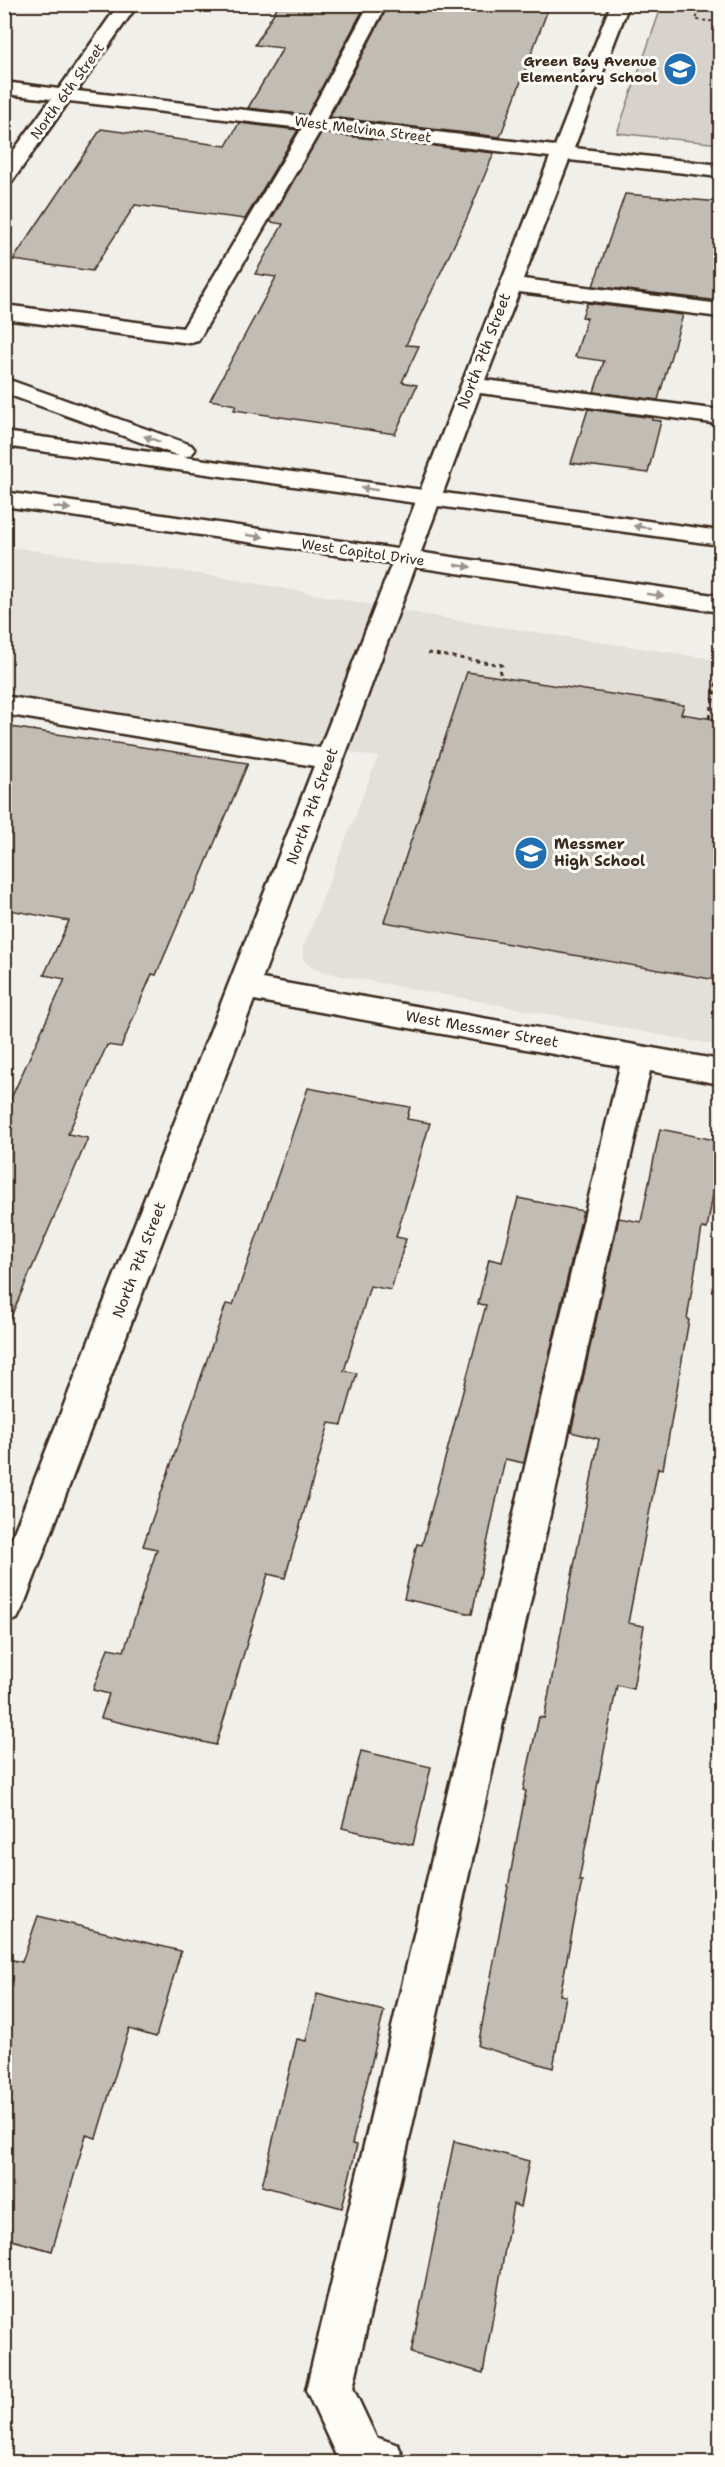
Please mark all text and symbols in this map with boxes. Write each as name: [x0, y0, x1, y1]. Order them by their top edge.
street label: North 6th Street: [26, 39, 108, 143]
school or university icon: Green Bay Avenue Elementary School: [662, 51, 698, 87]
place label: Green Bay Avenue Elementary School: [520, 52, 657, 86]
street label: West Melvina Street: [294, 112, 432, 146]
street label: North 7th Street: [453, 290, 515, 412]
one-way arrow: [143, 433, 161, 443]
one-way arrow: [360, 485, 379, 494]
one-way arrow: [53, 503, 72, 512]
one-way arrow: [632, 523, 651, 532]
one-way arrow: [246, 531, 265, 540]
street label: West Capitol Drive: [300, 534, 426, 570]
one-way arrow: [453, 562, 472, 571]
one-way arrow: [646, 590, 665, 599]
street label: North 7th Street: [282, 745, 342, 867]
place label: Messmer High School: [554, 834, 645, 871]
school or university icon: Messmer High School: [513, 835, 549, 871]
street label: West Messmer Street: [404, 1006, 560, 1052]
street label: North 7th Street: [108, 1199, 170, 1321]

